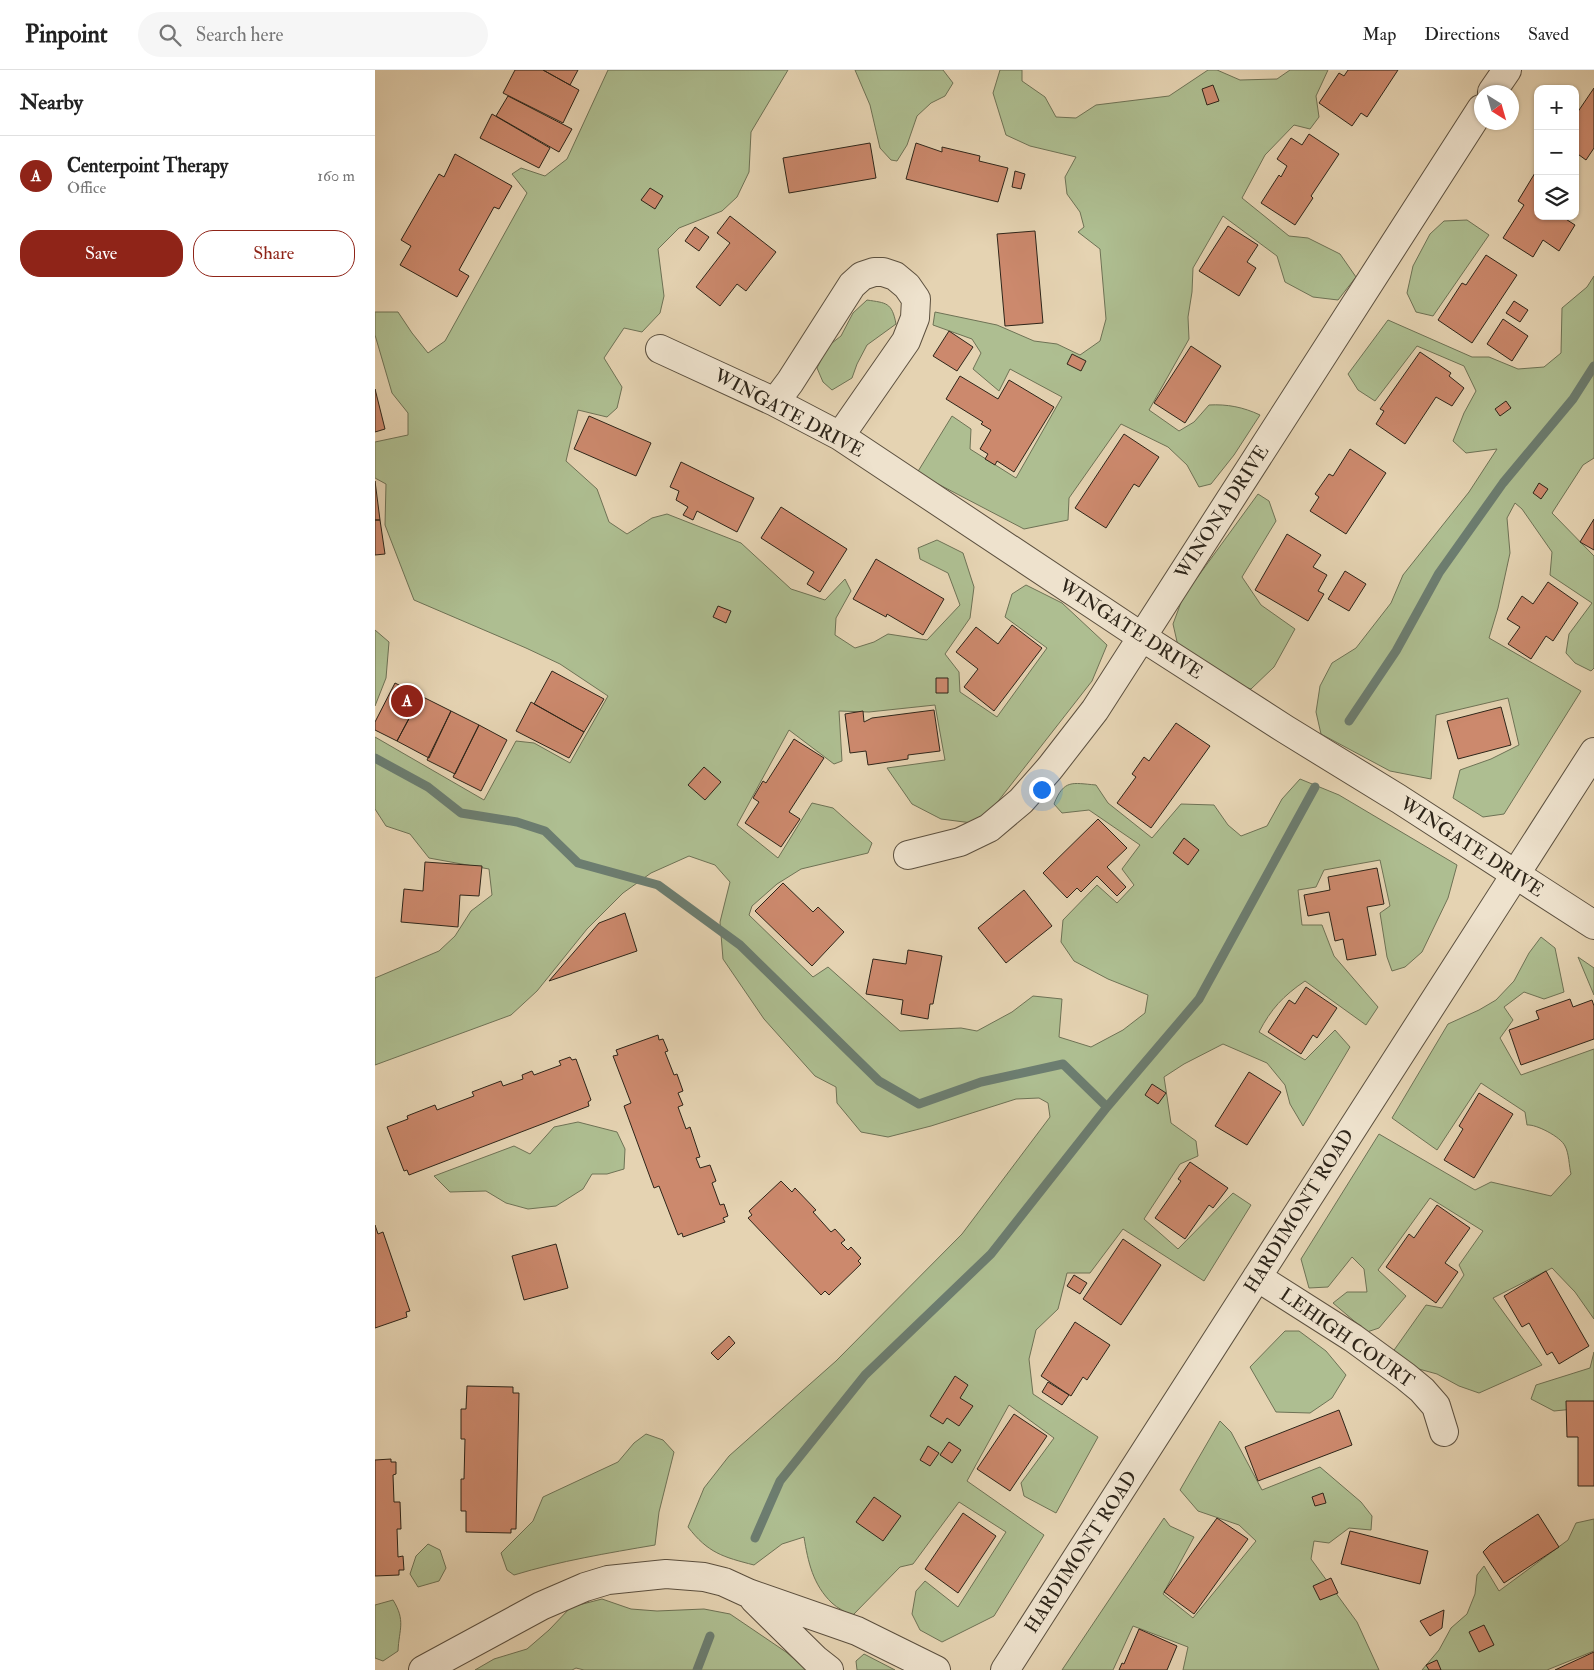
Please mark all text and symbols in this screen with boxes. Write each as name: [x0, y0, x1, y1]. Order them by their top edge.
search box: [138, 12, 488, 57]
text: Pinpoint: [25, 19, 108, 50]
icon: search: [156, 21, 184, 49]
text: Search here: [196, 23, 283, 47]
text: Map: [1363, 23, 1396, 46]
text: Directions: [1424, 23, 1500, 46]
text: Saved: [1528, 23, 1569, 46]
north arrow: [1474, 85, 1519, 130]
map controls: [1534, 85, 1579, 220]
button: +: [1534, 85, 1579, 130]
text: Nearby: [20, 89, 83, 116]
button: −: [1534, 130, 1579, 175]
text: Centerpoint Therapy: [67, 154, 228, 178]
text: A: [31, 166, 41, 186]
text: 160 m: [317, 166, 355, 186]
button: layers: [1534, 175, 1579, 220]
text: Office: [67, 178, 106, 198]
button: Save: [20, 230, 183, 277]
button: Share: [193, 230, 355, 277]
street label: WINGATE DRIVE: [709, 363, 868, 463]
street label: WINONA DRIVE: [1169, 440, 1275, 584]
street label: WINGATE DRIVE: [1054, 573, 1208, 685]
pin: A: [391, 682, 423, 720]
your location: [1029, 777, 1055, 803]
street label: WINGATE DRIVE: [1395, 791, 1549, 903]
street label: HARDIMONT ROAD: [1239, 1125, 1359, 1297]
street label: LEHIGH COURT: [1275, 1283, 1419, 1393]
street label: HARDIMONT ROAD: [1020, 1466, 1142, 1638]

